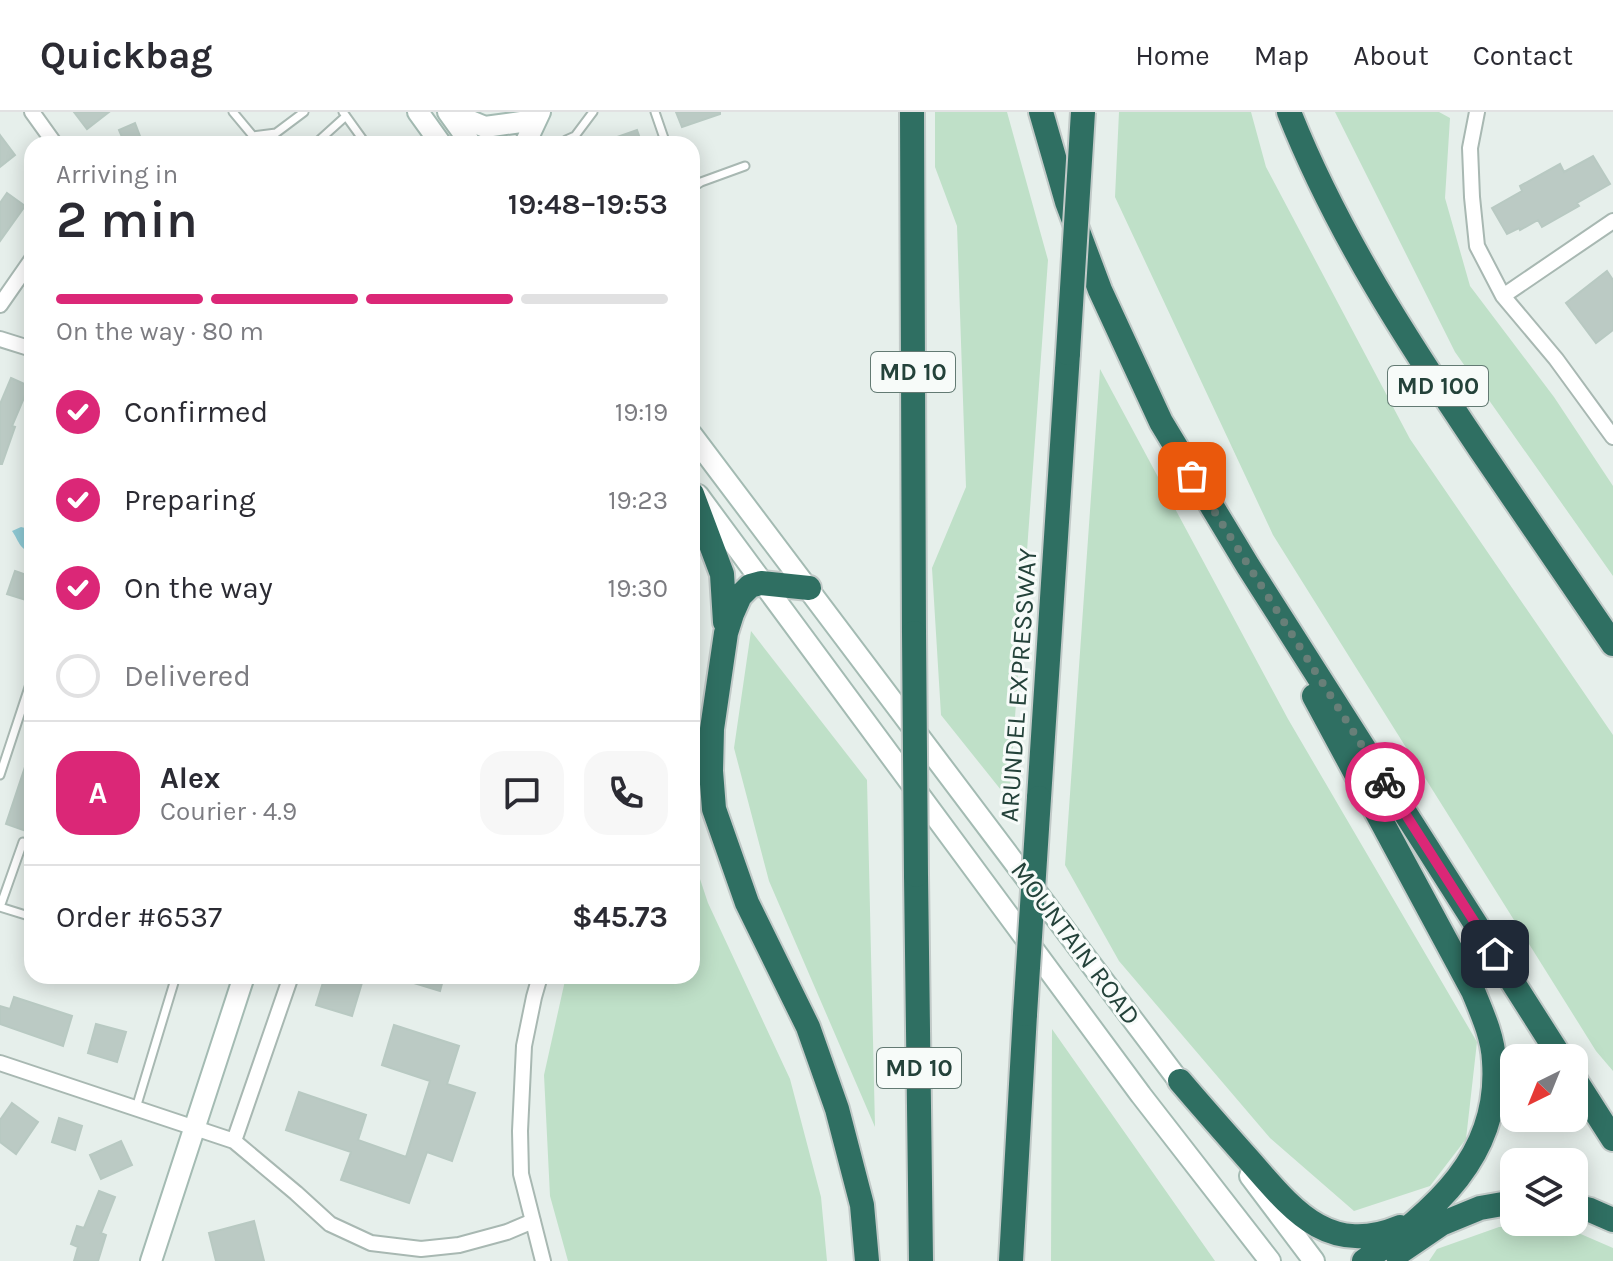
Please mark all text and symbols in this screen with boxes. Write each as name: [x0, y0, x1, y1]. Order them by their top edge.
text: Quickbag: [40, 33, 213, 78]
text: Home: [1135, 39, 1210, 72]
text: Map: [1254, 39, 1309, 72]
text: About: [1353, 39, 1429, 72]
text: Contact: [1473, 39, 1573, 72]
text: Arriving in: [56, 159, 178, 190]
text: 19:48–19:53: [508, 186, 668, 222]
text: 2 min: [56, 189, 198, 250]
text: On the way · 80 m: [56, 316, 264, 347]
road number: MD 10: [871, 352, 955, 392]
road number: MD 100: [1388, 366, 1488, 406]
icon: check: [56, 390, 100, 434]
text: Confirmed: [124, 394, 268, 430]
text: 19:19: [615, 397, 668, 428]
pin: [1158, 442, 1226, 510]
icon: bag: [1170, 454, 1214, 498]
icon: check: [56, 478, 100, 522]
text: Preparing: [124, 482, 256, 518]
text: 19:23: [608, 485, 668, 516]
street label: ARUNDEL EXPRESSWAY: [993, 546, 1044, 823]
icon: check: [56, 566, 100, 610]
text: On the way: [124, 570, 273, 606]
text: 19:30: [608, 573, 668, 604]
text: Delivered: [124, 658, 251, 694]
courier: [1345, 742, 1425, 822]
button: chat: [480, 751, 564, 835]
button: phone: [584, 751, 668, 835]
text: Alex: [160, 760, 220, 796]
icon: bike: [1363, 760, 1407, 804]
text: A: [89, 775, 107, 811]
text: Courier · 4.9: [160, 796, 297, 827]
street label: MOUNTAIN ROAD: [1004, 856, 1147, 1031]
text: Order #6537: [56, 899, 222, 935]
text: $45.73: [572, 899, 668, 935]
pin: [1461, 920, 1529, 988]
icon: home: [1473, 932, 1517, 976]
north arrow: [1500, 1044, 1588, 1132]
map controls: [1500, 1044, 1588, 1236]
road number: MD 10: [877, 1048, 961, 1088]
button: layers: [1500, 1148, 1588, 1236]

